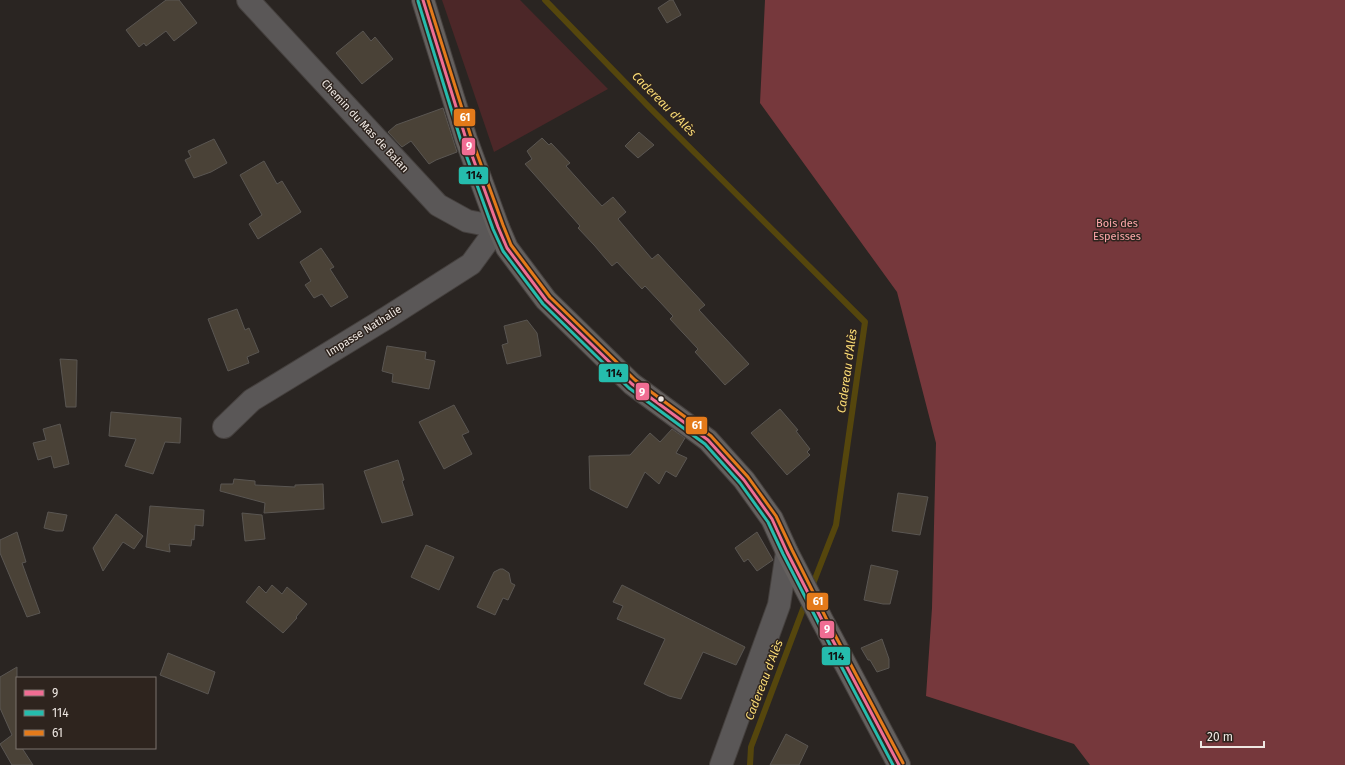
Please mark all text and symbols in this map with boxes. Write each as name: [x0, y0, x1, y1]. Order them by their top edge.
water label: Cadereau d'Alès: [629, 69, 699, 139]
street label: Chemin du Mas de Balan: [319, 77, 411, 175]
line badge: 61: [453, 108, 476, 127]
text: 61: [460, 111, 470, 124]
line badge: 9: [461, 137, 476, 156]
text: 9: [466, 140, 472, 153]
line badge: 114: [458, 166, 489, 185]
text: 114: [466, 169, 482, 182]
park label: Bois des Espeisses: [1093, 217, 1141, 243]
street label: Impasse Nathalie: [324, 303, 404, 359]
water label: Cadereau d'Alès: [834, 328, 860, 414]
line badge: 114: [598, 363, 629, 383]
text: 114: [606, 367, 622, 380]
line badge: 9: [635, 382, 650, 401]
text: 9: [639, 386, 645, 399]
unlabelled marker: [656, 394, 666, 404]
line badge: 61: [685, 416, 708, 435]
text: 61: [692, 419, 702, 432]
line badge: 61: [806, 592, 829, 611]
text: 61: [813, 595, 823, 608]
line badge: 9: [819, 620, 835, 639]
text: 9: [824, 623, 830, 636]
water label: Cadereau d'Alès: [742, 637, 786, 722]
line badge: 114: [821, 646, 851, 666]
text: 114: [828, 650, 844, 663]
legend: [16, 677, 156, 749]
text: 9: [52, 686, 58, 700]
text: 114: [52, 706, 69, 720]
scale bar: [1201, 723, 1264, 749]
text: 61: [52, 726, 63, 740]
text: 20 m: [1207, 730, 1233, 744]

